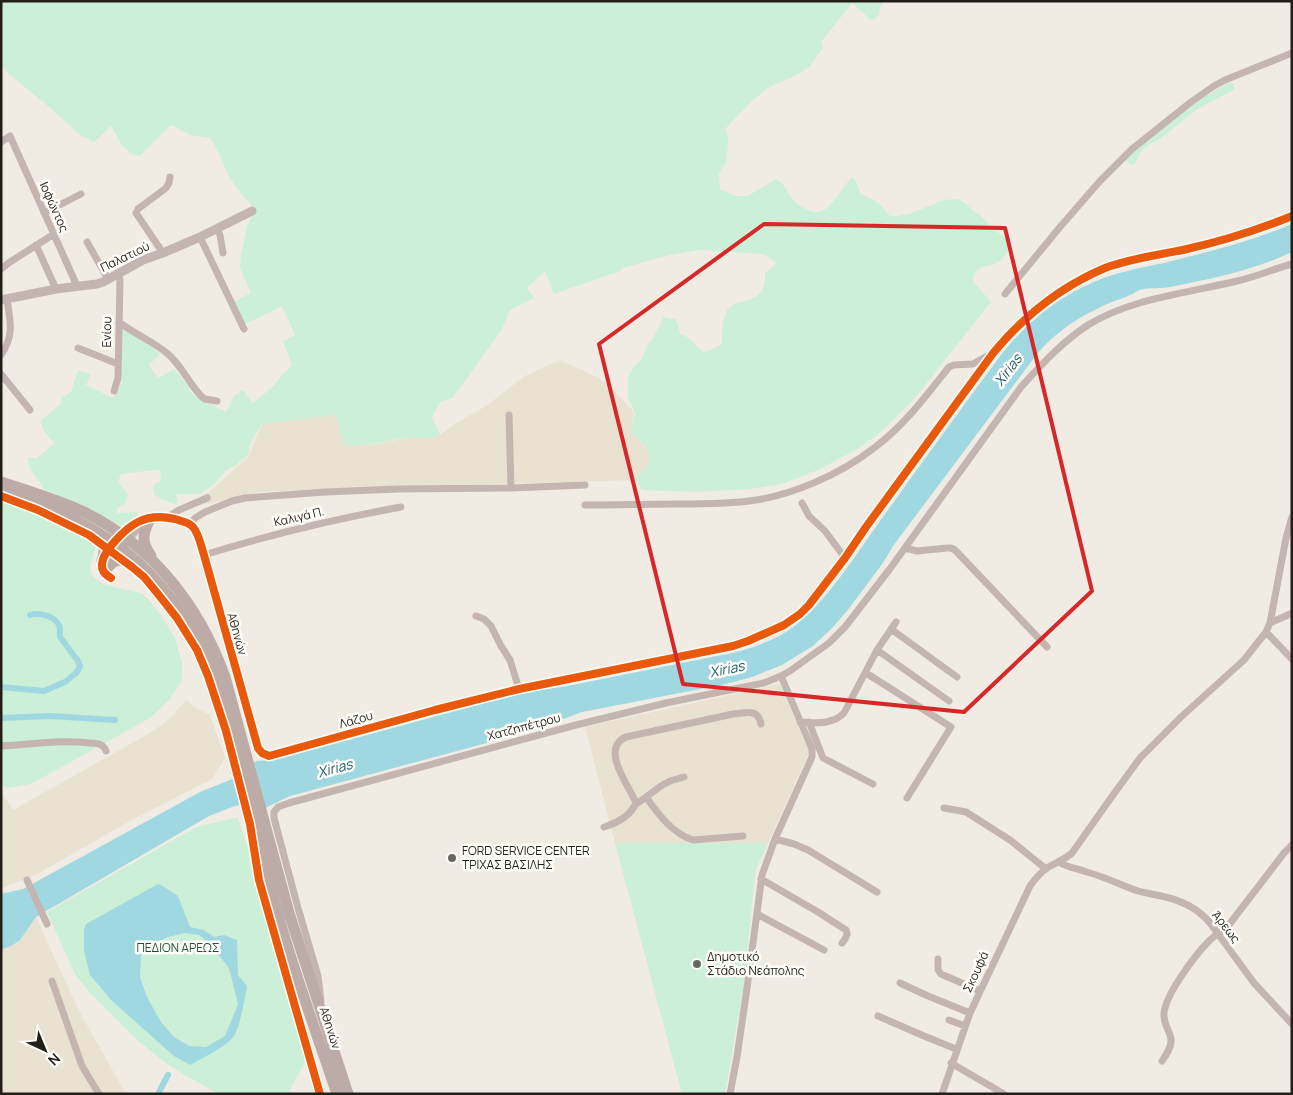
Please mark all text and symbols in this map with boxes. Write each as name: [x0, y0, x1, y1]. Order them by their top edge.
street label: Ιοφώντος: [36, 179, 73, 235]
street label: Παλατιού: [97, 237, 152, 276]
street label: Ενίου: [98, 316, 115, 348]
water label: Xirias: [989, 349, 1027, 389]
street label: Καλιγά Π.: [272, 503, 326, 531]
street label: Αθηνών: [223, 611, 252, 657]
water label: Xirias: [708, 655, 748, 681]
street label: Λάζου: [337, 707, 375, 732]
street label: Χατζηπέτρου: [485, 709, 562, 744]
water label: Xirias: [315, 753, 356, 781]
place label: FORD SERVICE CENTER ΤΡΙΧΑΣ ΒΑΣΙΛΗΣ: [462, 842, 590, 873]
marker: FORD SERVICE CENTER ΤΡΙΧΑΣ ΒΑΣΙΛΗΣ: [446, 852, 458, 864]
street label: Άρεως: [1208, 907, 1245, 947]
park label: ΠΕΔΙΟΝ ΑΡΕΩΣ: [136, 939, 220, 956]
place label: Δημοτικό Στάδιο Νεάπολης: [707, 948, 805, 979]
street label: Σκουφά: [959, 948, 993, 995]
marker: Δημοτικό Στάδιο Νεάπολης: [691, 958, 703, 970]
street label: Αθηνών: [316, 1005, 345, 1051]
north arrow: [20, 1025, 70, 1075]
text: N: [44, 1049, 65, 1070]

